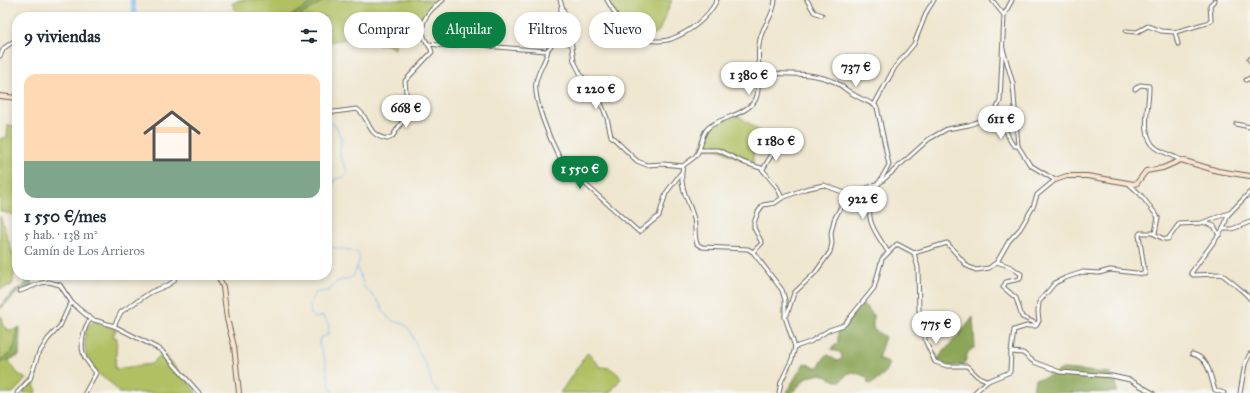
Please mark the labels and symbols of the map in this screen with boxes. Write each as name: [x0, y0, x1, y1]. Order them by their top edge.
pin: 737 €: [828, 54, 884, 88]
pin: 1 380 €: [712, 62, 786, 96]
pin: 1 220 €: [559, 76, 633, 110]
pin: 668 €: [378, 95, 434, 129]
pin: 611 €: [973, 106, 1029, 140]
pin: 1 180 €: [739, 128, 813, 162]
pin: 1 550 €: [543, 156, 617, 190]
pin: 922 €: [835, 186, 891, 220]
pin: 775 €: [908, 311, 964, 345]

